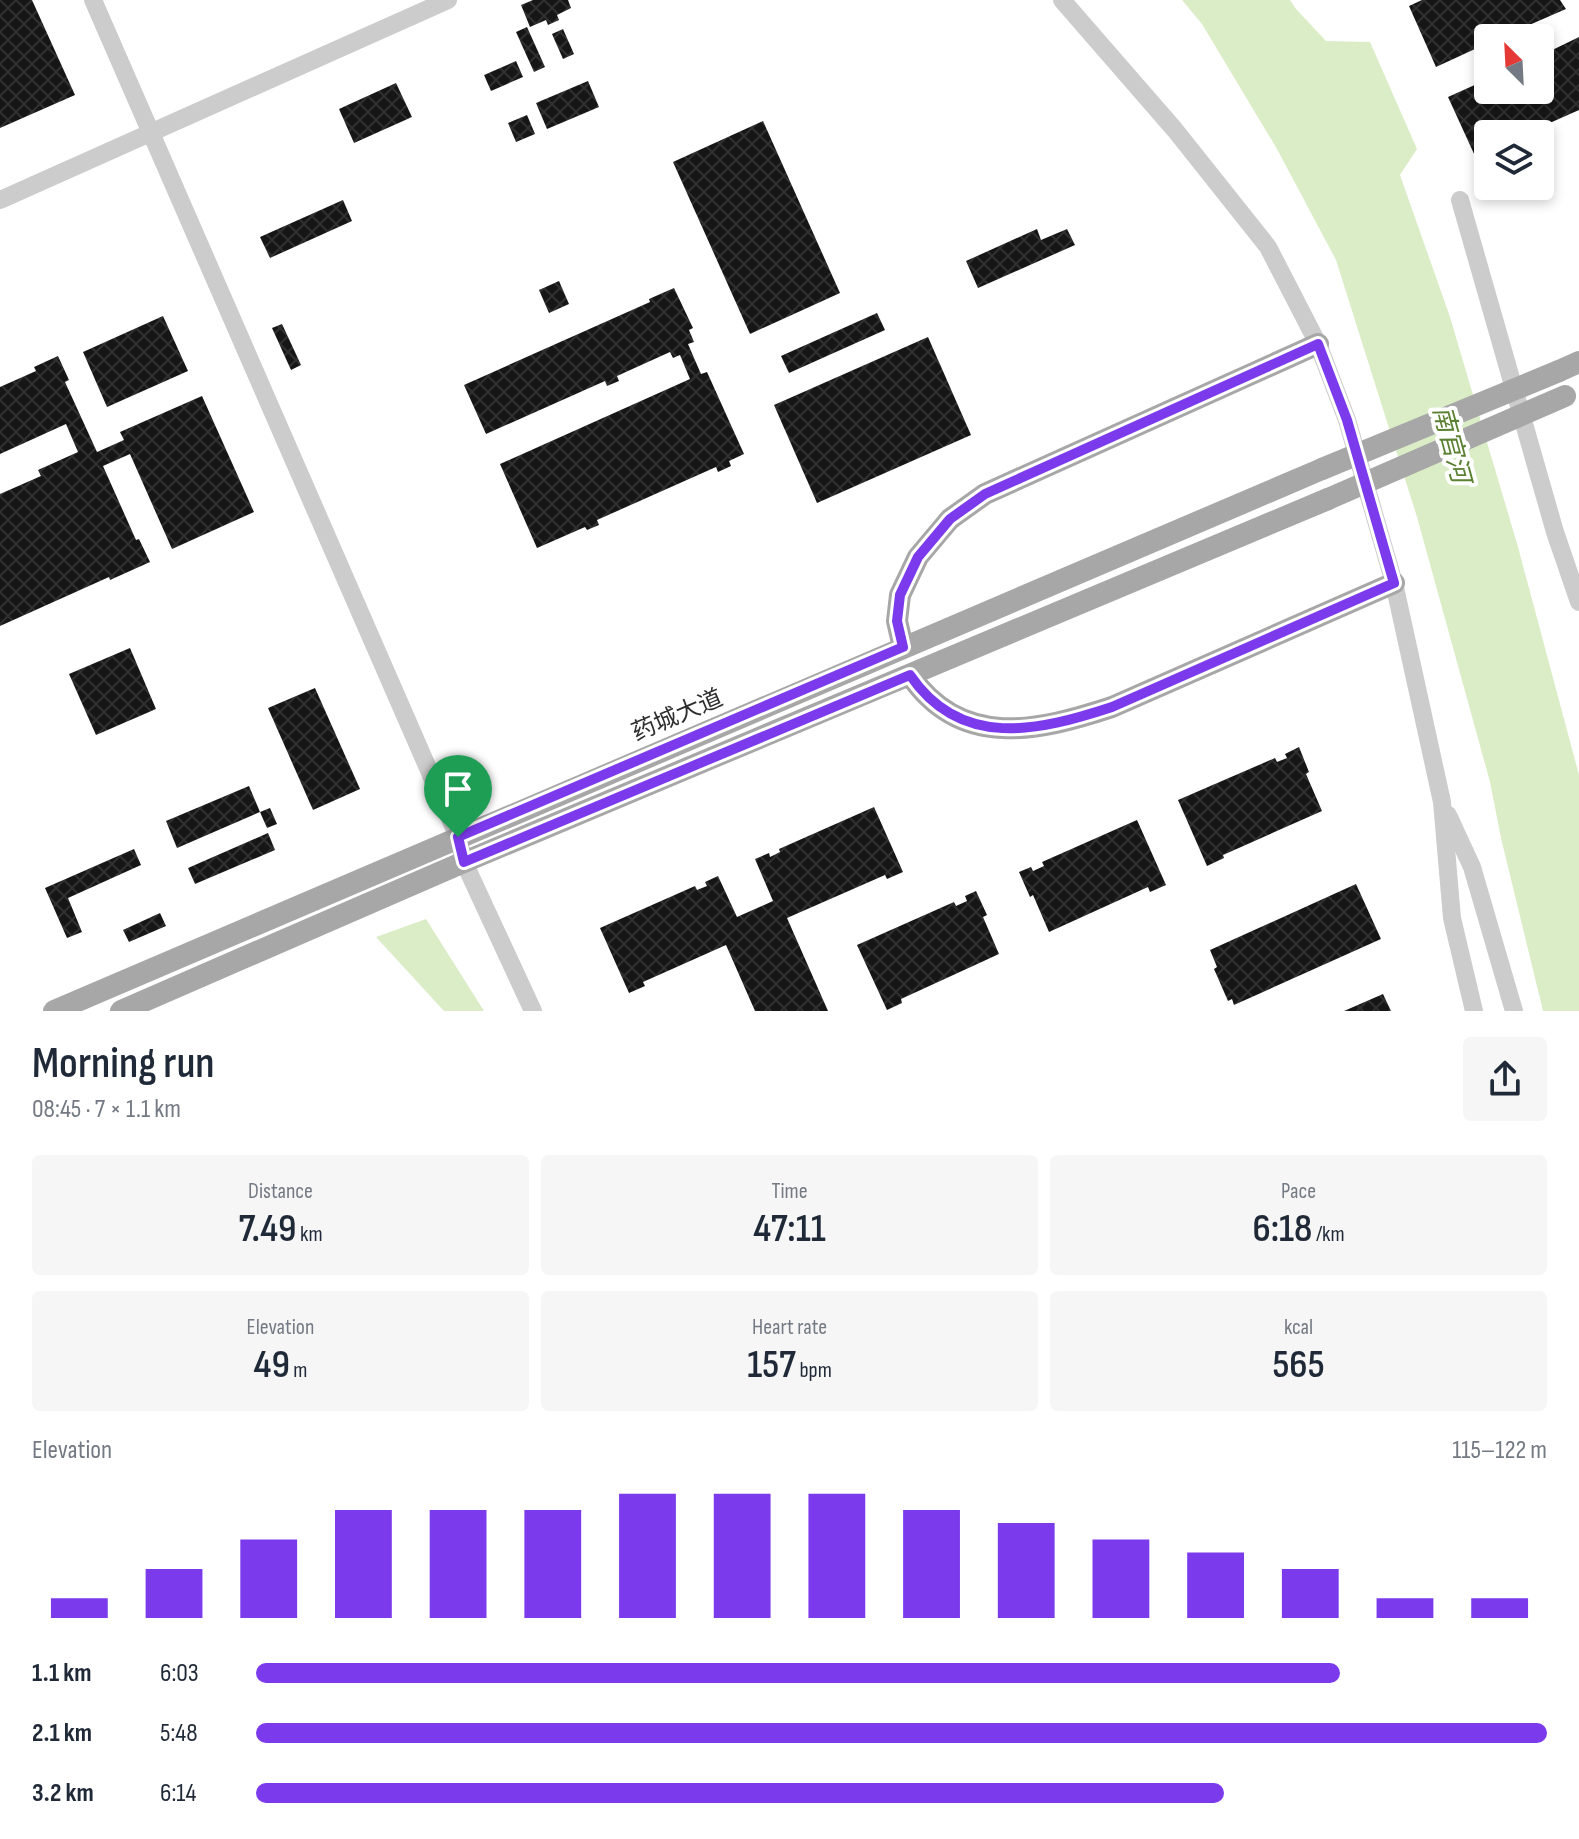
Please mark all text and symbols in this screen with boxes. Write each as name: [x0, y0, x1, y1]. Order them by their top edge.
north arrow: [1474, 24, 1554, 104]
map controls: [1474, 24, 1554, 200]
button: layers: [1474, 120, 1554, 200]
water label: 南官河: [1425, 403, 1477, 491]
street label: 药城大道: [627, 683, 727, 748]
pin: [424, 755, 492, 837]
icon: arrive: [436, 767, 480, 811]
text: Morning run: [32, 1037, 215, 1090]
button: share: [1463, 1037, 1547, 1121]
text: 08:45 · 7 × 1.1 km: [32, 1094, 181, 1125]
text: Distance: [248, 1178, 313, 1205]
text: Time: [772, 1178, 808, 1205]
text: Pace: [1281, 1178, 1316, 1205]
text: 7.49: [238, 1205, 297, 1253]
text: 47:11: [753, 1205, 826, 1253]
text: 6:18: [1252, 1205, 1312, 1253]
text: km: [297, 1221, 323, 1248]
text: /km: [1312, 1221, 1345, 1248]
text: Elevation: [247, 1314, 314, 1341]
text: Heart rate: [752, 1314, 827, 1341]
text: kcal: [1284, 1314, 1313, 1341]
text: 49: [254, 1341, 290, 1389]
text: 157: [747, 1341, 796, 1389]
text: 565: [1272, 1341, 1325, 1389]
text: m: [290, 1357, 307, 1384]
text: bpm: [796, 1357, 832, 1384]
text: Elevation: [32, 1435, 112, 1466]
text: 115–122 m: [1452, 1435, 1547, 1466]
text: 1.1 km: [32, 1658, 91, 1689]
text: 6:03: [160, 1658, 199, 1689]
text: 2.1 km: [32, 1718, 92, 1749]
text: 5:48: [160, 1718, 198, 1749]
text: 3.2 km: [32, 1778, 94, 1809]
text: 6:14: [160, 1778, 196, 1809]

